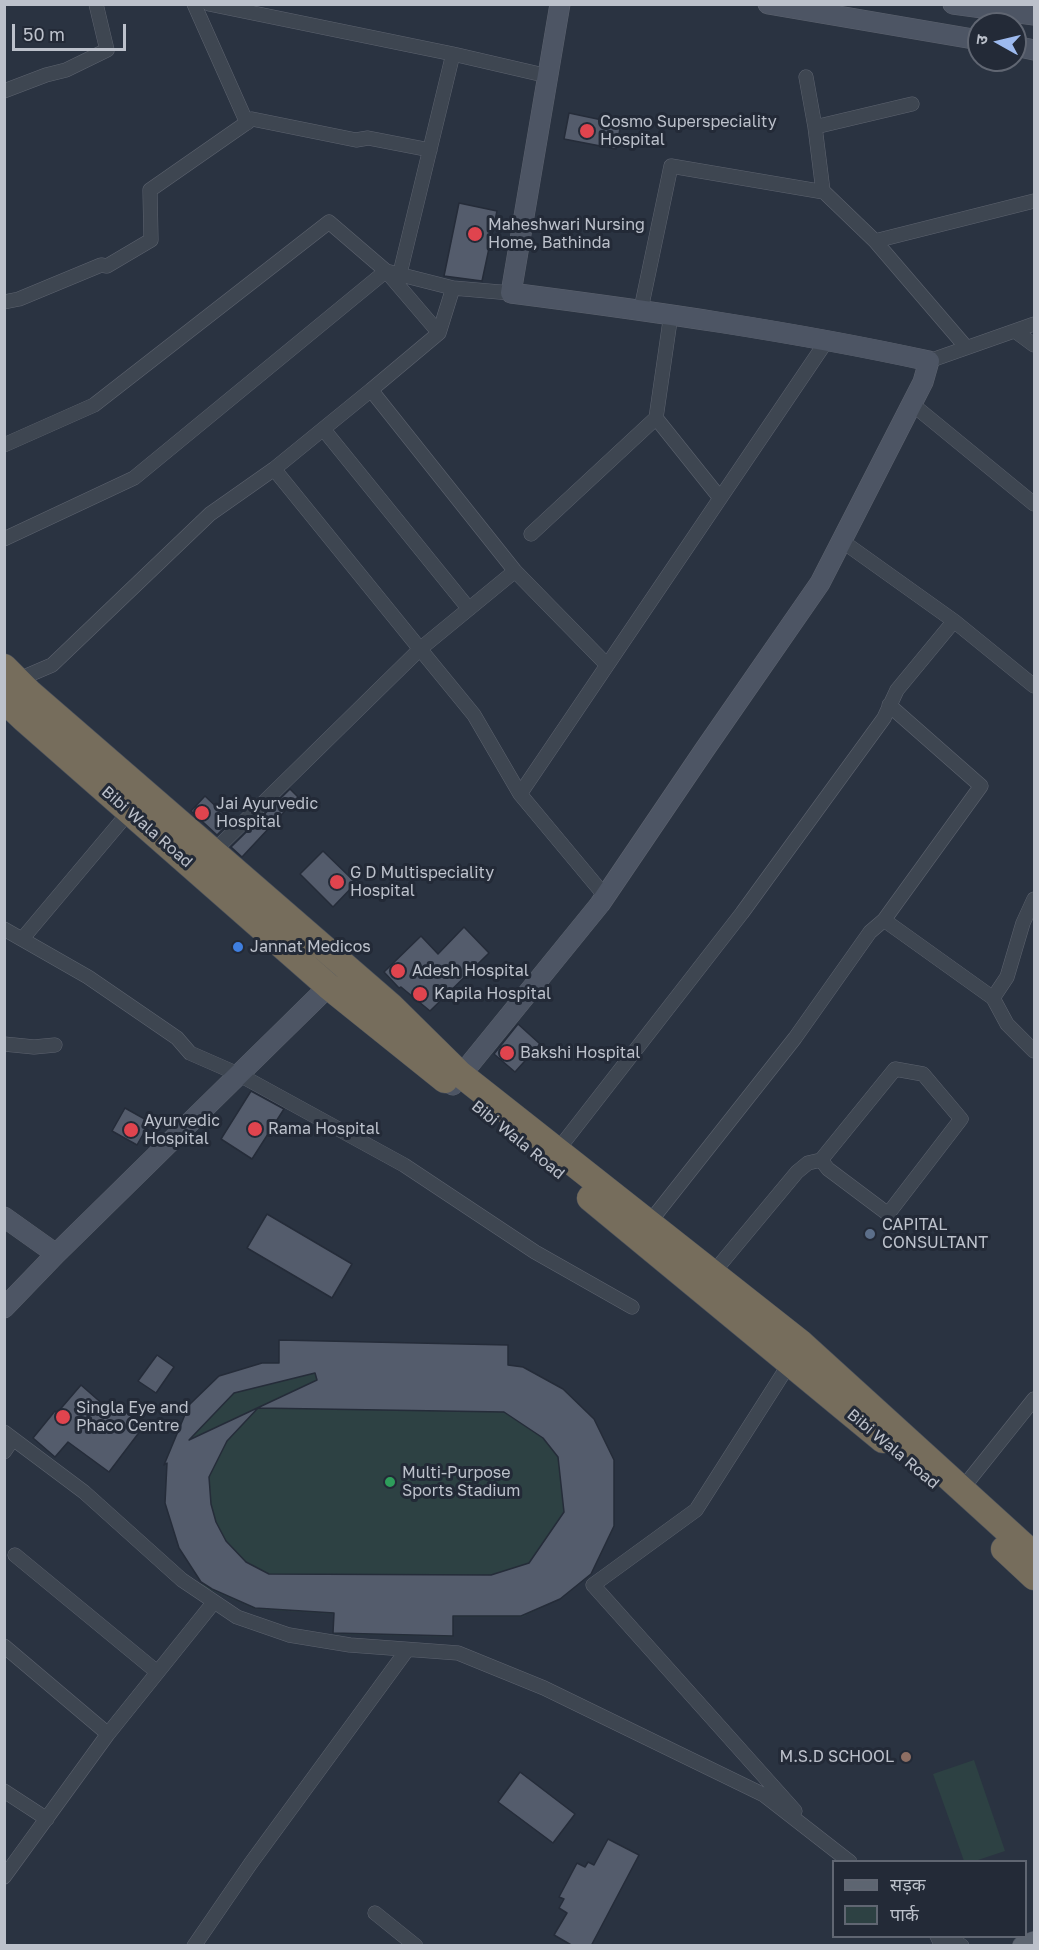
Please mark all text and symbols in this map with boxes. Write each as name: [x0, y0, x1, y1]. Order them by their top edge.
scale bar: [15, 12, 129, 50]
north arrow: [967, 12, 1027, 72]
text: 50 m: [23, 23, 65, 45]
text: उ: [971, 34, 992, 46]
place label: Cosmo Superspeciality Hospital: [600, 112, 777, 150]
marker: Cosmo Superspeciality Hospital: [578, 122, 596, 140]
place label: Maheshwari Nursing Home, Bathinda: [488, 215, 645, 253]
marker: Maheshwari Nursing Home, Bathinda: [466, 225, 484, 243]
street label: Bibi Wala Road: [98, 782, 196, 872]
place label: Jai Ayurvedic Hospital: [216, 794, 318, 832]
marker: Jai Ayurvedic Hospital: [193, 804, 211, 822]
place label: G D Multispeciality Hospital: [350, 863, 494, 901]
marker: G D Multispeciality Hospital: [328, 873, 346, 891]
place label: Jannat Medicos: [250, 937, 371, 957]
marker: Jannat Medicos: [231, 940, 245, 954]
place label: Adesh Hospital: [412, 961, 529, 981]
marker: Adesh Hospital: [389, 962, 407, 980]
place label: Kapila Hospital: [434, 984, 551, 1004]
marker: Kapila Hospital: [411, 985, 429, 1003]
place label: Bakshi Hospital: [520, 1043, 640, 1063]
marker: Bakshi Hospital: [498, 1044, 516, 1062]
street label: Bibi Wala Road: [468, 1097, 568, 1183]
place label: Ayurvedic Hospital: [144, 1111, 220, 1149]
place label: Rama Hospital: [268, 1119, 380, 1139]
marker: Rama Hospital: [246, 1120, 264, 1138]
marker: Ayurvedic Hospital: [122, 1121, 140, 1139]
place label: CAPITAL CONSULTANT: [882, 1215, 988, 1253]
marker: CAPITAL CONSULTANT: [863, 1227, 877, 1241]
place label: Singla Eye and Phaco Centre: [76, 1398, 189, 1436]
street label: Bibi Wala Road: [843, 1405, 943, 1493]
marker: Singla Eye and Phaco Centre: [54, 1408, 72, 1426]
place label: Multi-Purpose Sports Stadium: [402, 1463, 520, 1501]
marker: Multi-Purpose Sports Stadium: [383, 1475, 397, 1489]
place label: M.S.D SCHOOL: [779, 1747, 894, 1767]
marker: M.S.D SCHOOL: [899, 1750, 913, 1764]
legend: [832, 1860, 1027, 1938]
text: सड़क: [890, 1873, 926, 1895]
text: पार्क: [890, 1903, 919, 1925]

